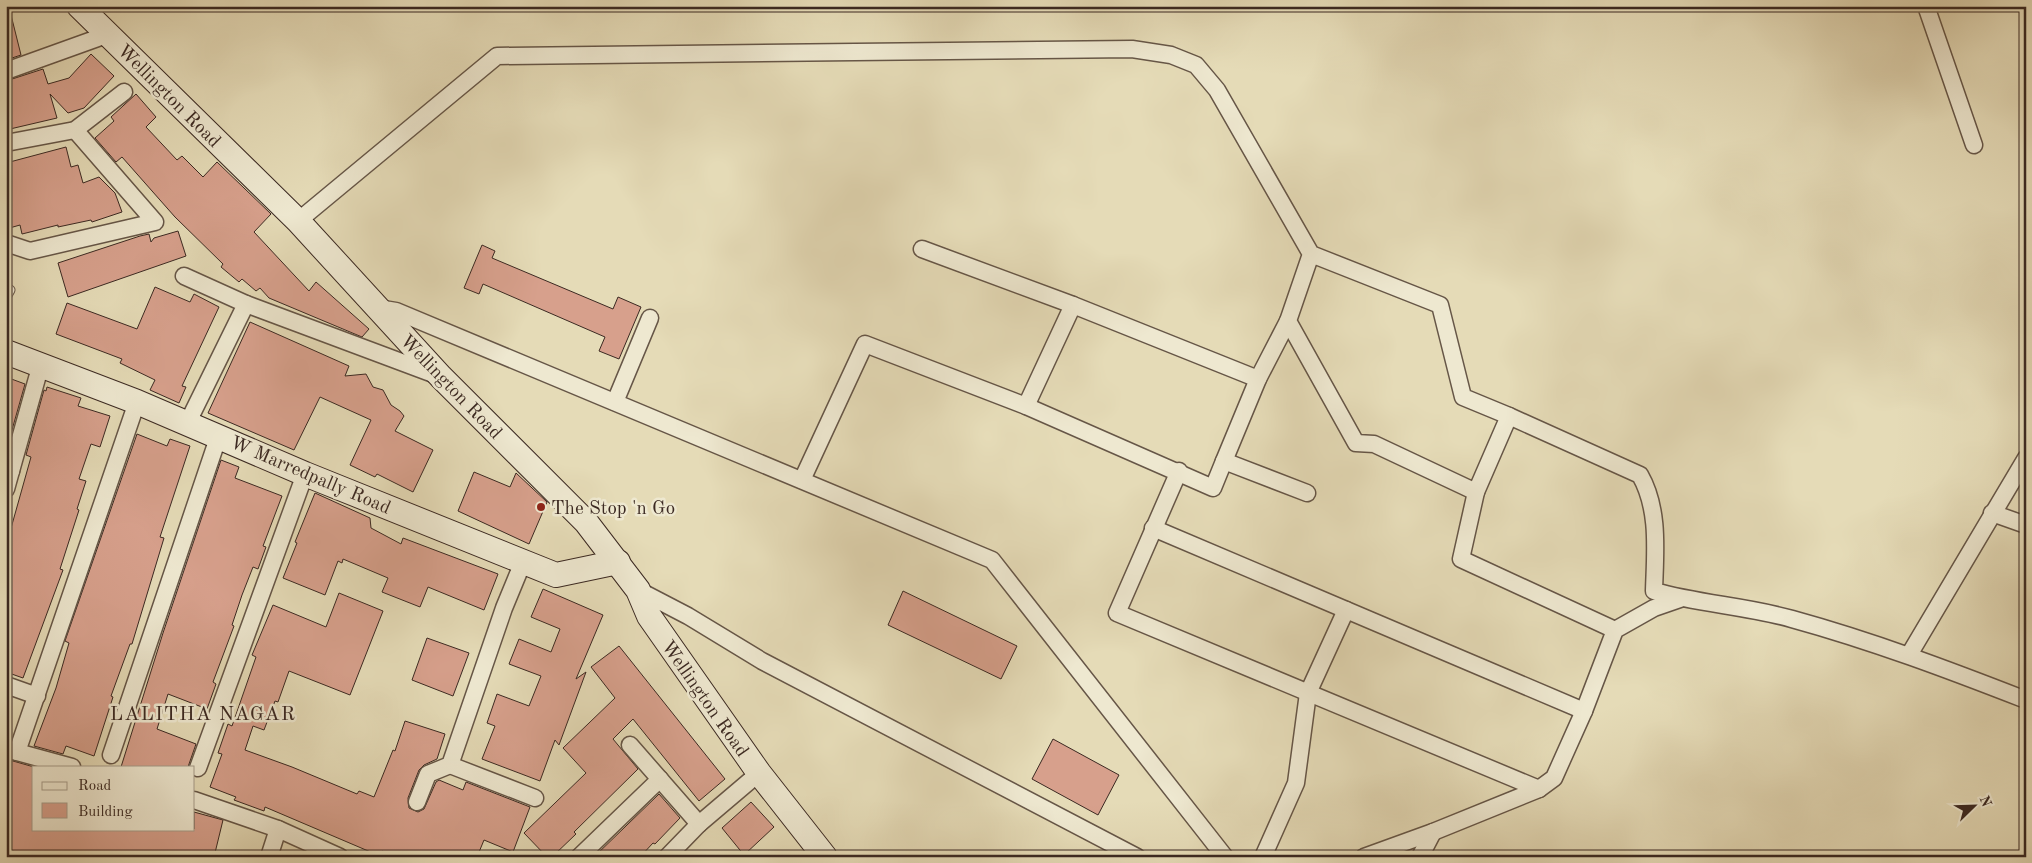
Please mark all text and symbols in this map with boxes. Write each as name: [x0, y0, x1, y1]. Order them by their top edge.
street label: Wellington Road: [113, 42, 223, 152]
street label: Wellington Road: [396, 332, 505, 444]
street label: W Marredpally Road: [227, 434, 393, 519]
place label: The Stop 'n Go: [551, 500, 675, 519]
marker: The Stop 'n Go: [535, 501, 547, 513]
street label: Wellington Road: [657, 638, 751, 761]
district label: LALITHA NAGAR: [110, 705, 296, 725]
legend: [32, 766, 195, 830]
text: Road: [78, 779, 112, 794]
north arrow: [1950, 780, 2000, 830]
text: N: [1977, 794, 1994, 809]
text: Building: [78, 805, 133, 820]

